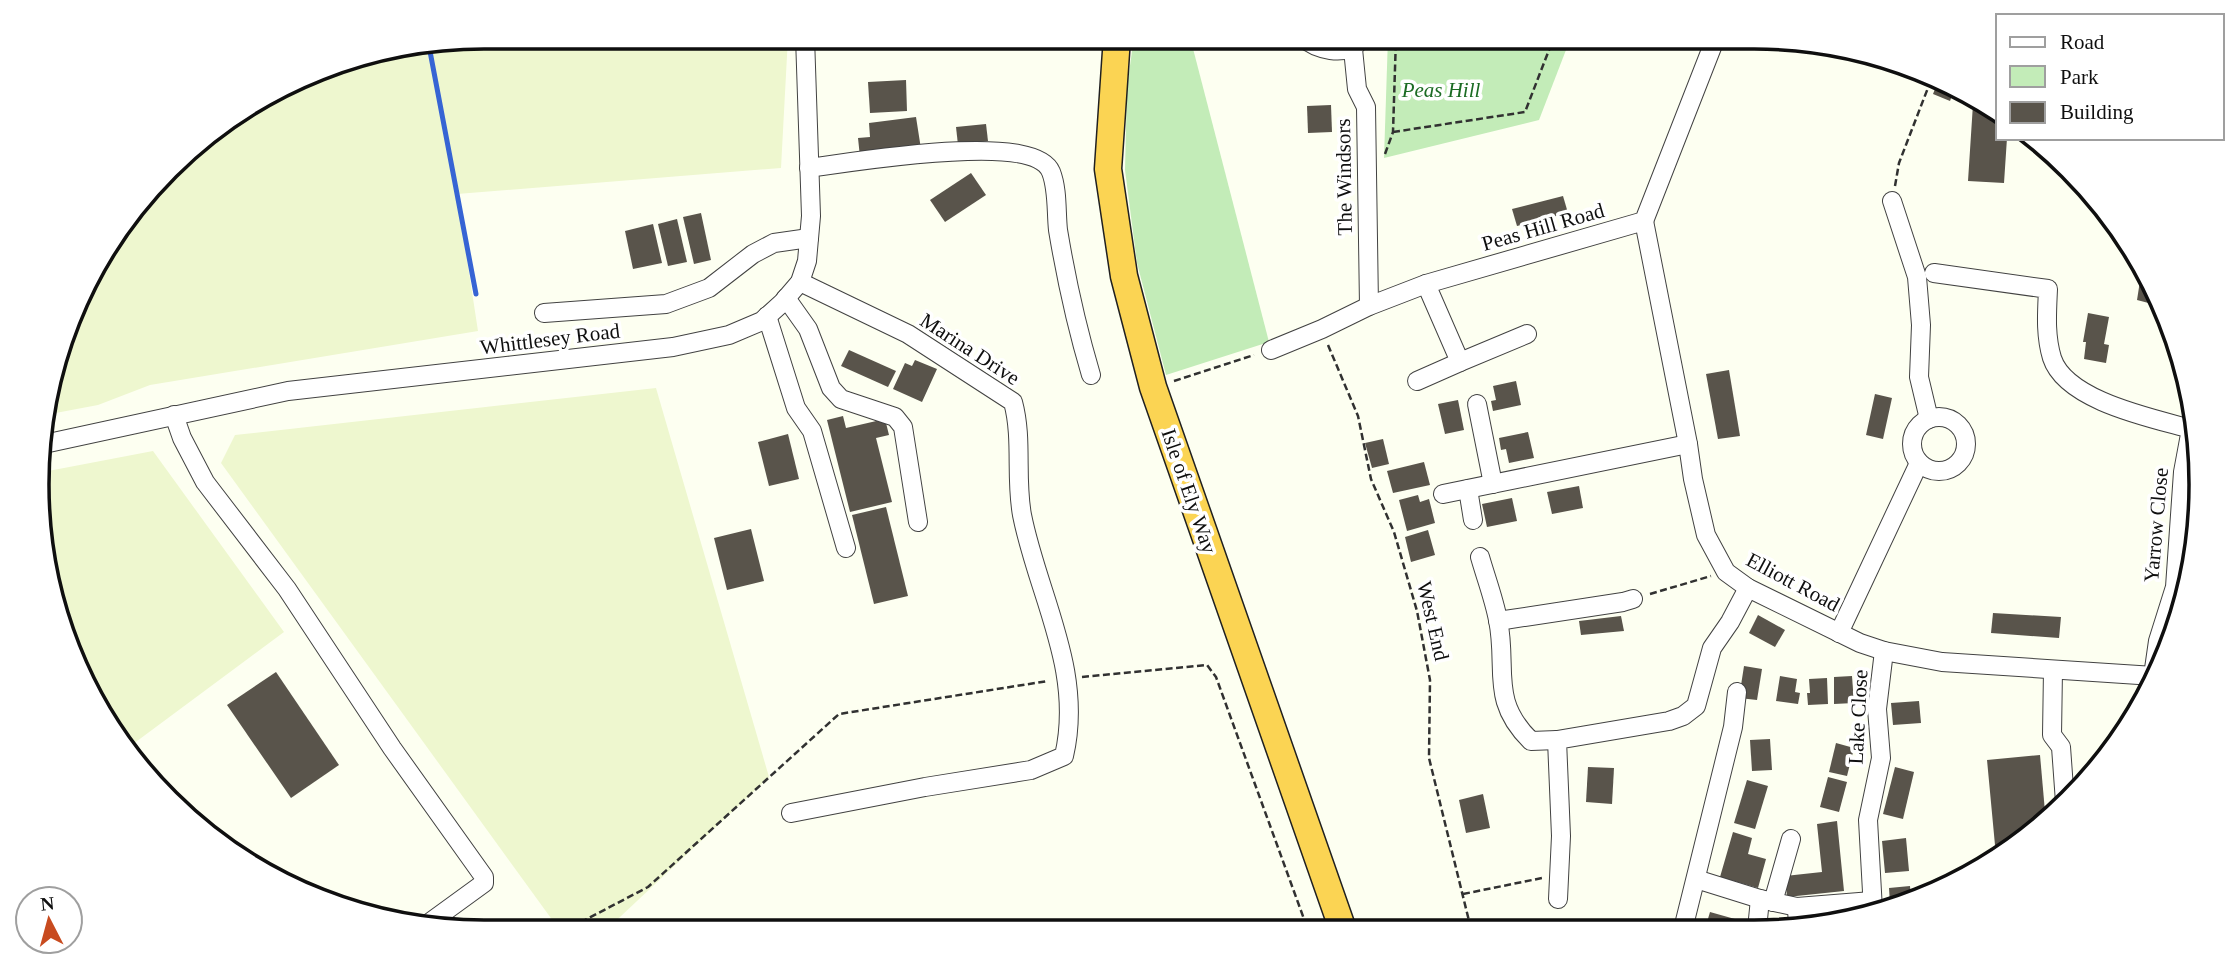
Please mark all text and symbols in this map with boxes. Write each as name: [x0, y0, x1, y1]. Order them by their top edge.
legend: [1996, 14, 2224, 140]
text: Road: [2060, 30, 2105, 54]
text: Park: [2060, 65, 2099, 89]
park label: Peas Hill: [1401, 78, 1481, 102]
text: Building: [2060, 100, 2134, 124]
street label: The Windsors: [1331, 118, 1357, 236]
street label: Peas Hill Road: [1479, 198, 1607, 256]
street label: Marina Drive: [916, 308, 1024, 390]
street label: Whittlesey Road: [479, 318, 622, 359]
street label: Isle of Ely Way: [1156, 425, 1222, 557]
street label: Yarrow Close: [2139, 467, 2173, 583]
street label: Elliott Road: [1742, 547, 1844, 617]
street label: West End: [1412, 579, 1454, 663]
street label: Lake Close: [1844, 669, 1872, 765]
north arrow: [14, 885, 84, 955]
text: N: [39, 892, 55, 915]

